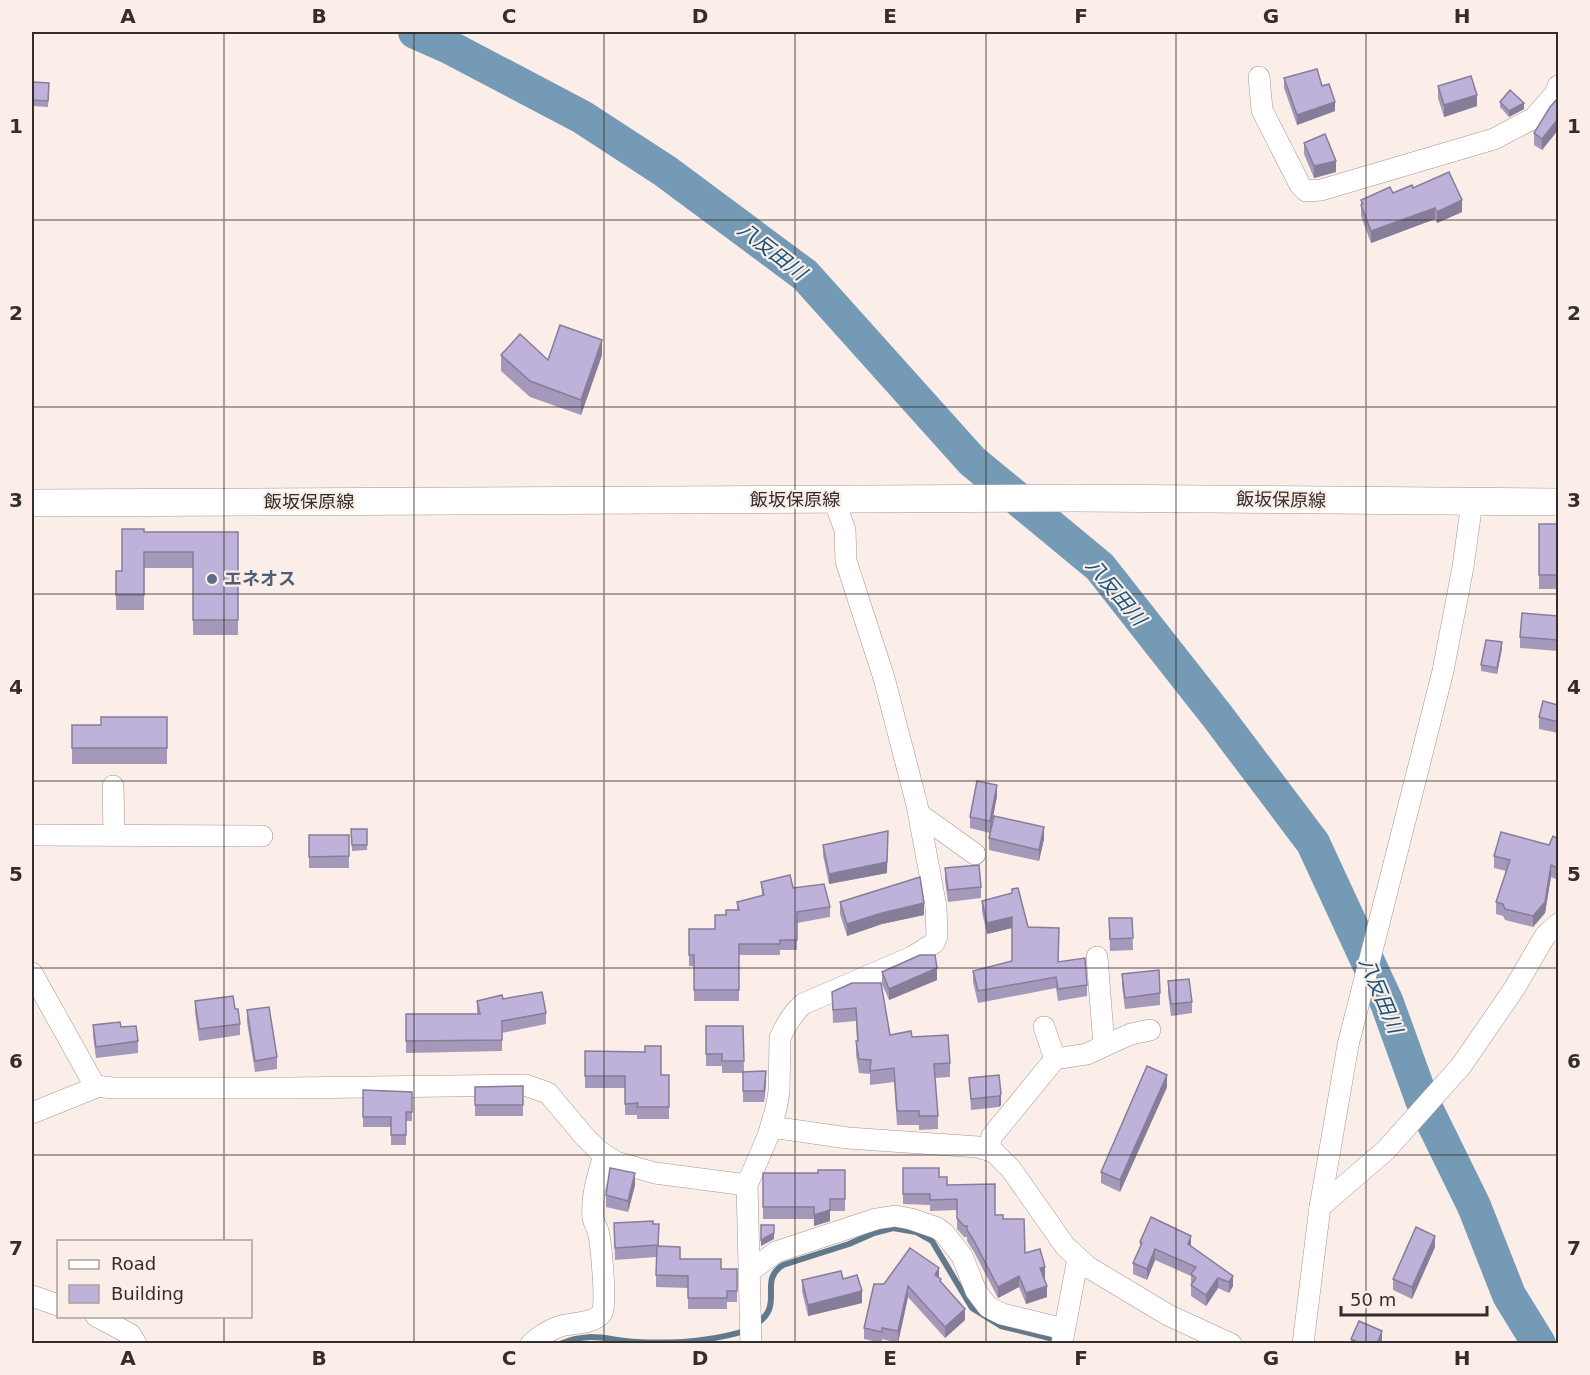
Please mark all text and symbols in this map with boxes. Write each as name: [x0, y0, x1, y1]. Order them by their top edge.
text: A: [120, 4, 136, 28]
text: B: [311, 4, 327, 28]
text: C: [502, 4, 516, 28]
text: D: [692, 4, 708, 28]
text: E: [883, 4, 897, 28]
text: F: [1074, 4, 1088, 28]
text: G: [1263, 4, 1279, 28]
text: H: [1454, 4, 1470, 28]
text: 1: [9, 114, 23, 138]
text: 1: [1567, 114, 1581, 138]
water label: 八反田川: [733, 217, 812, 286]
text: 2: [9, 301, 23, 325]
text: 2: [1567, 301, 1581, 325]
text: 3: [9, 488, 23, 512]
street label: 飯坂保原線: [1236, 488, 1326, 511]
text: 3: [1567, 488, 1581, 512]
street label: 飯坂保原線: [750, 489, 840, 510]
street label: 飯坂保原線: [264, 491, 354, 512]
water label: 八反田川: [1081, 554, 1152, 632]
place label: エネオス: [224, 568, 296, 589]
marker: エネオス: [205, 572, 219, 586]
text: 4: [9, 675, 23, 699]
text: 4: [1567, 675, 1581, 699]
text: 5: [9, 862, 23, 886]
text: 5: [1567, 862, 1581, 886]
water label: 八反田川: [1354, 953, 1408, 1038]
text: 6: [9, 1049, 23, 1073]
text: 6: [1567, 1049, 1581, 1073]
text: 7: [9, 1236, 23, 1260]
text: 7: [1567, 1236, 1581, 1260]
legend: [57, 1240, 252, 1318]
text: Road: [111, 1253, 156, 1274]
scale bar: [1341, 1279, 1486, 1317]
text: Building: [111, 1283, 184, 1304]
text: 50 m: [1350, 1289, 1396, 1310]
text: A: [120, 1346, 136, 1370]
text: B: [311, 1346, 327, 1370]
text: C: [502, 1346, 516, 1370]
text: D: [692, 1346, 708, 1370]
text: E: [883, 1346, 897, 1370]
text: F: [1074, 1346, 1088, 1370]
text: G: [1263, 1346, 1279, 1370]
text: H: [1454, 1346, 1470, 1370]

